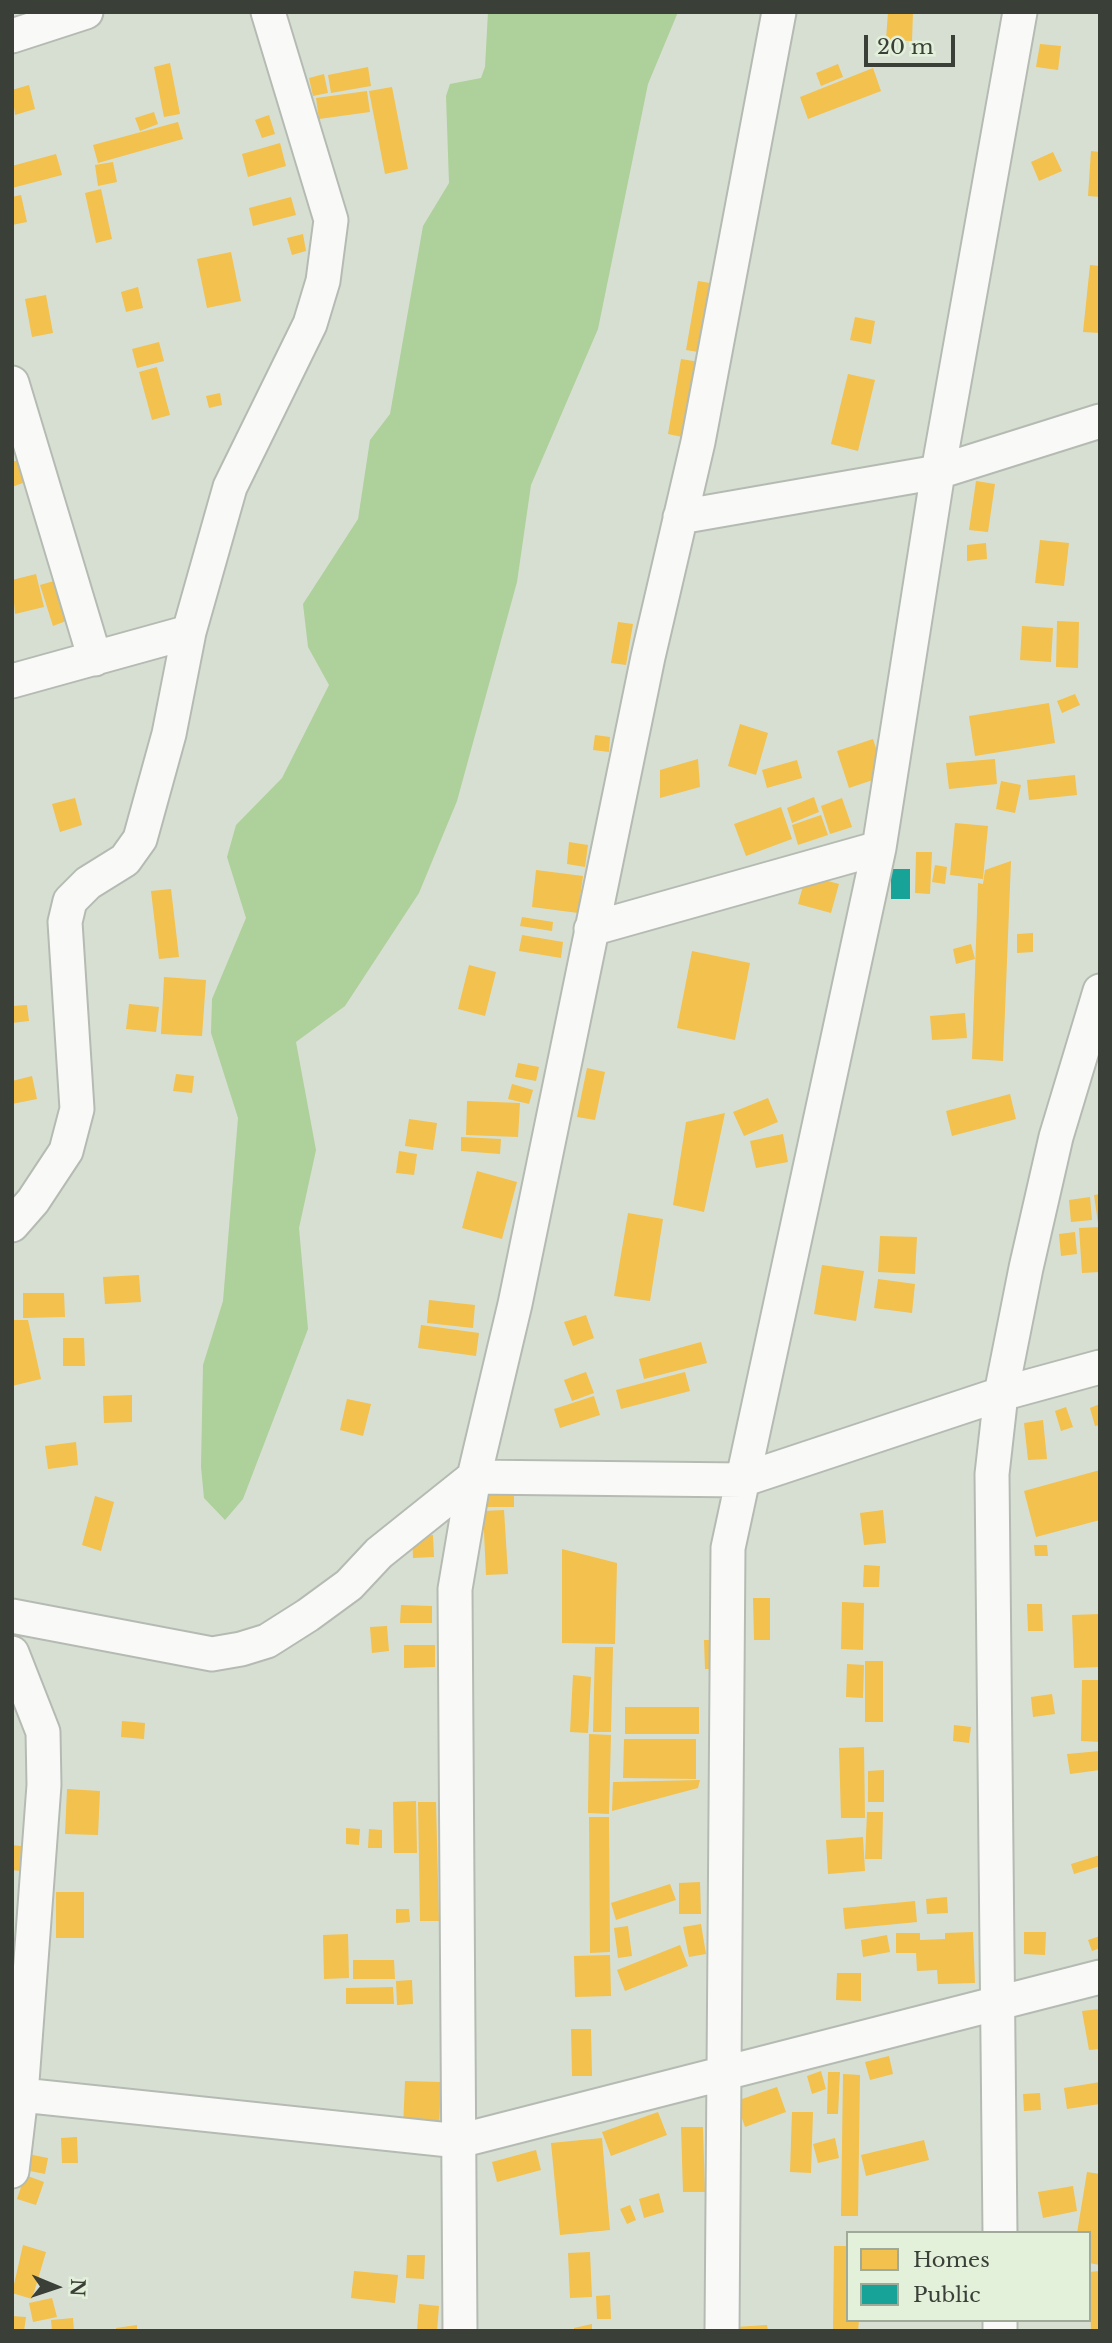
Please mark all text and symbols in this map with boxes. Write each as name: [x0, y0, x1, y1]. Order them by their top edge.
scale bar: [867, 21, 958, 65]
text: 20 m: [877, 34, 934, 60]
legend: [846, 2231, 1091, 2322]
text: Homes: [913, 2247, 990, 2273]
north arrow: [21, 2252, 91, 2322]
text: N: [66, 2278, 89, 2297]
text: Public: [913, 2282, 980, 2308]

